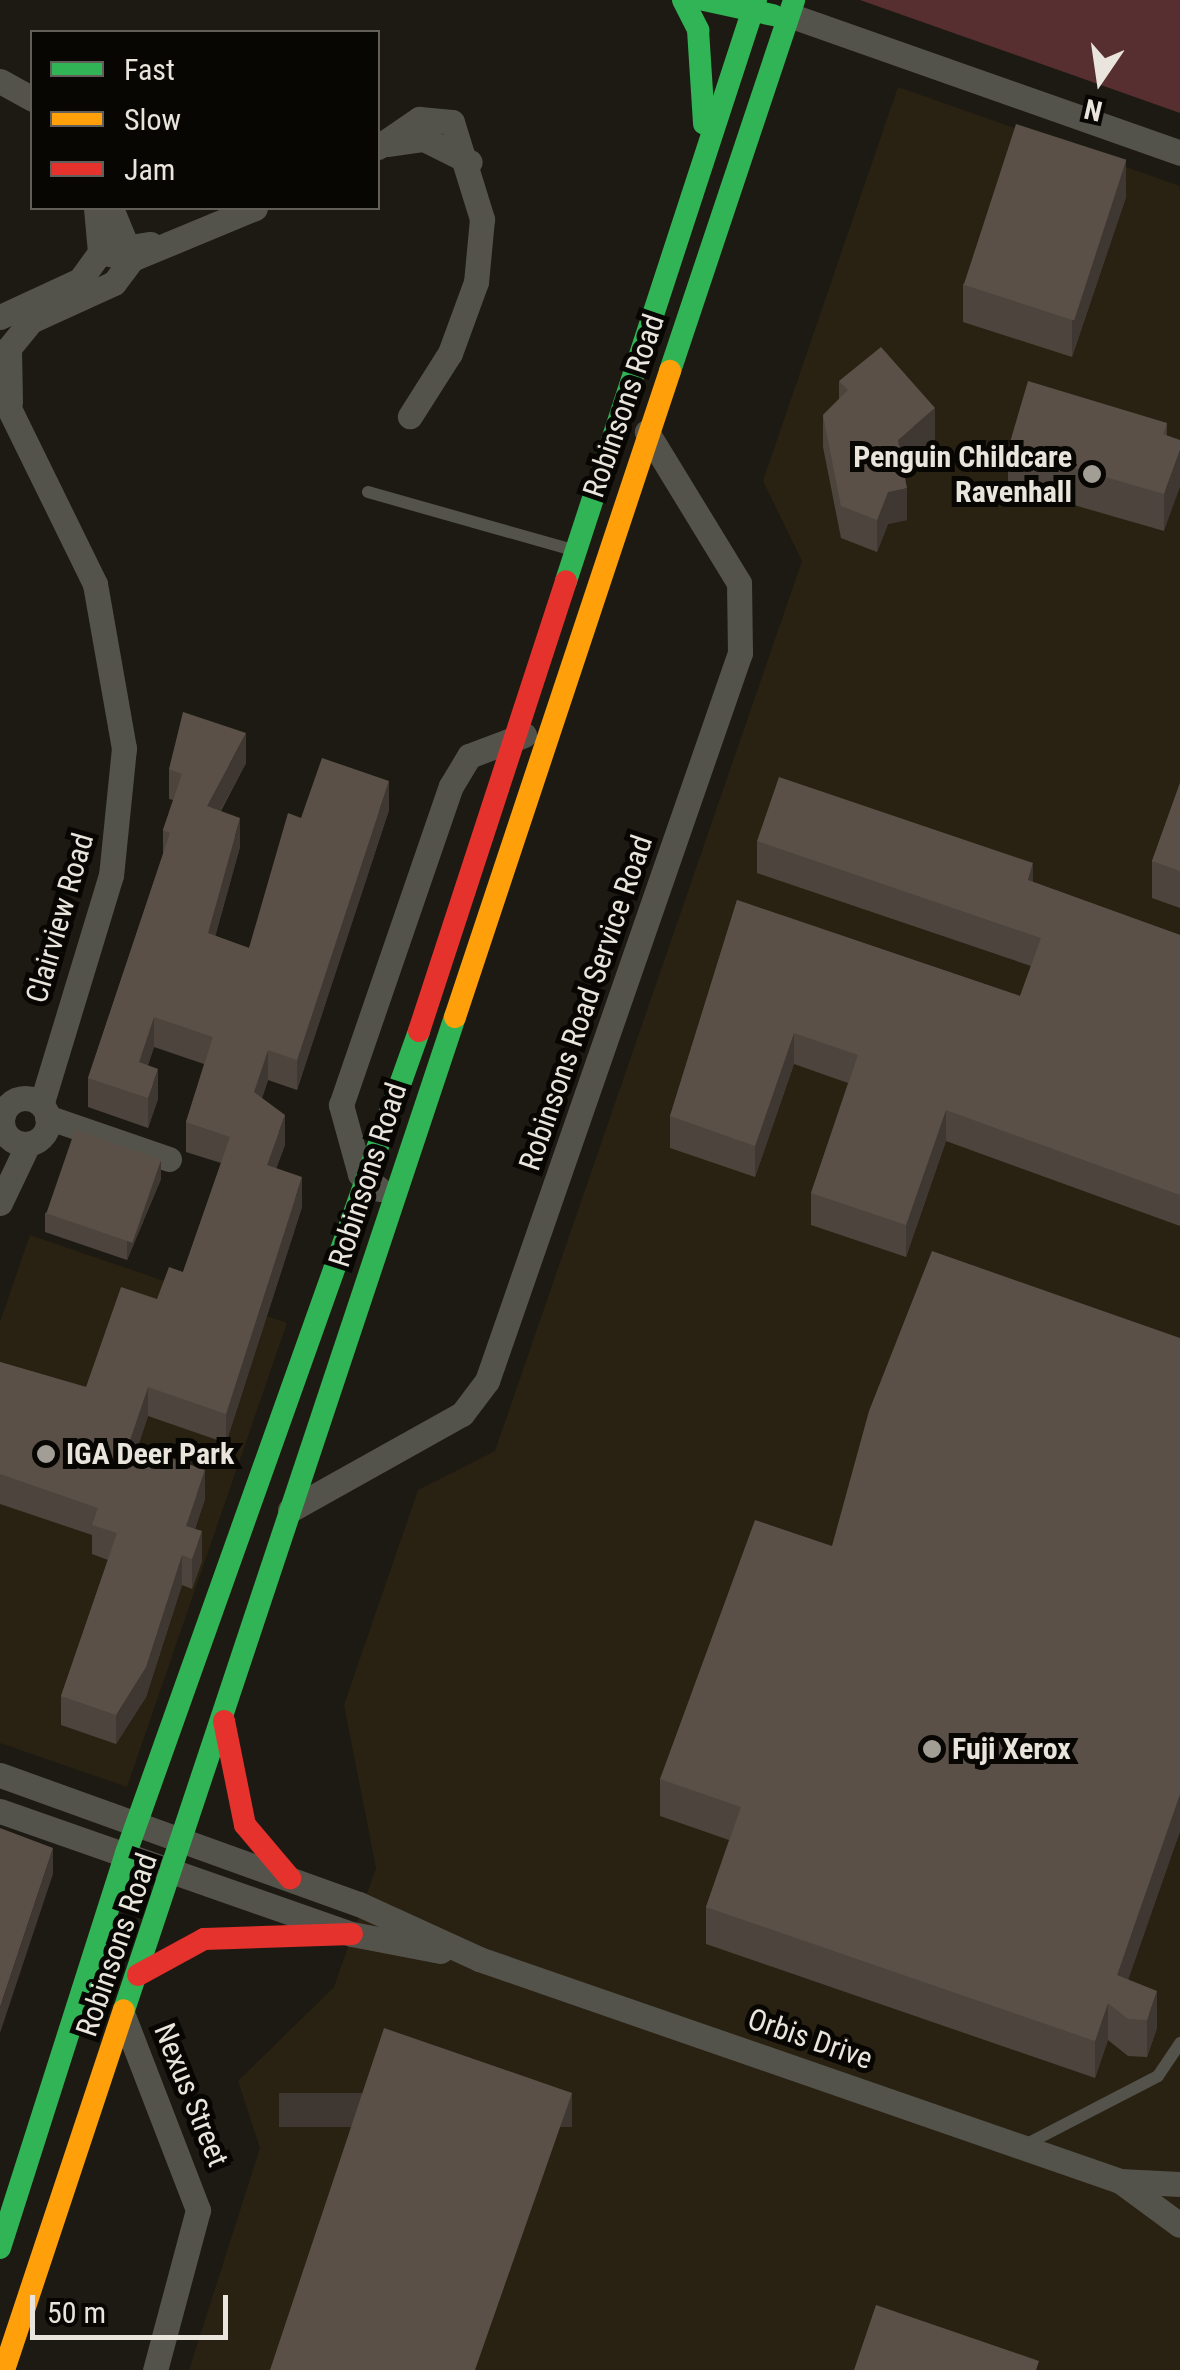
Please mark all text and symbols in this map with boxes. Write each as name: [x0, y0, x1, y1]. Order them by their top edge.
legend: [30, 30, 380, 210]
north arrow: [1050, 30, 1150, 130]
text: Fast: [124, 52, 175, 87]
text: N: [1081, 92, 1105, 128]
text: Slow: [124, 102, 181, 137]
text: Jam: [124, 152, 175, 187]
street label: Robinsons Road: [576, 310, 672, 502]
place label: Penguin Childcare Ravenhall: [853, 439, 1072, 510]
marker: Penguin Childcare Ravenhall: [1081, 463, 1103, 485]
street label: Clairview Road: [19, 829, 101, 1007]
street label: Robinsons Road Service Road: [512, 831, 660, 1175]
street label: Robinsons Road: [321, 1078, 415, 1272]
place label: IGA Deer Park: [66, 1436, 234, 1472]
marker: IGA Deer Park: [35, 1443, 57, 1465]
place label: Fuji Xerox: [952, 1731, 1071, 1767]
marker: Fuji Xerox: [921, 1738, 943, 1760]
street label: Robinsons Road: [69, 1849, 165, 2041]
street label: Orbis Drive: [743, 2001, 877, 2077]
street label: Nexus Street: [146, 2018, 236, 2172]
scale bar: [35, 2275, 232, 2337]
text: 50 m: [47, 2295, 106, 2330]

